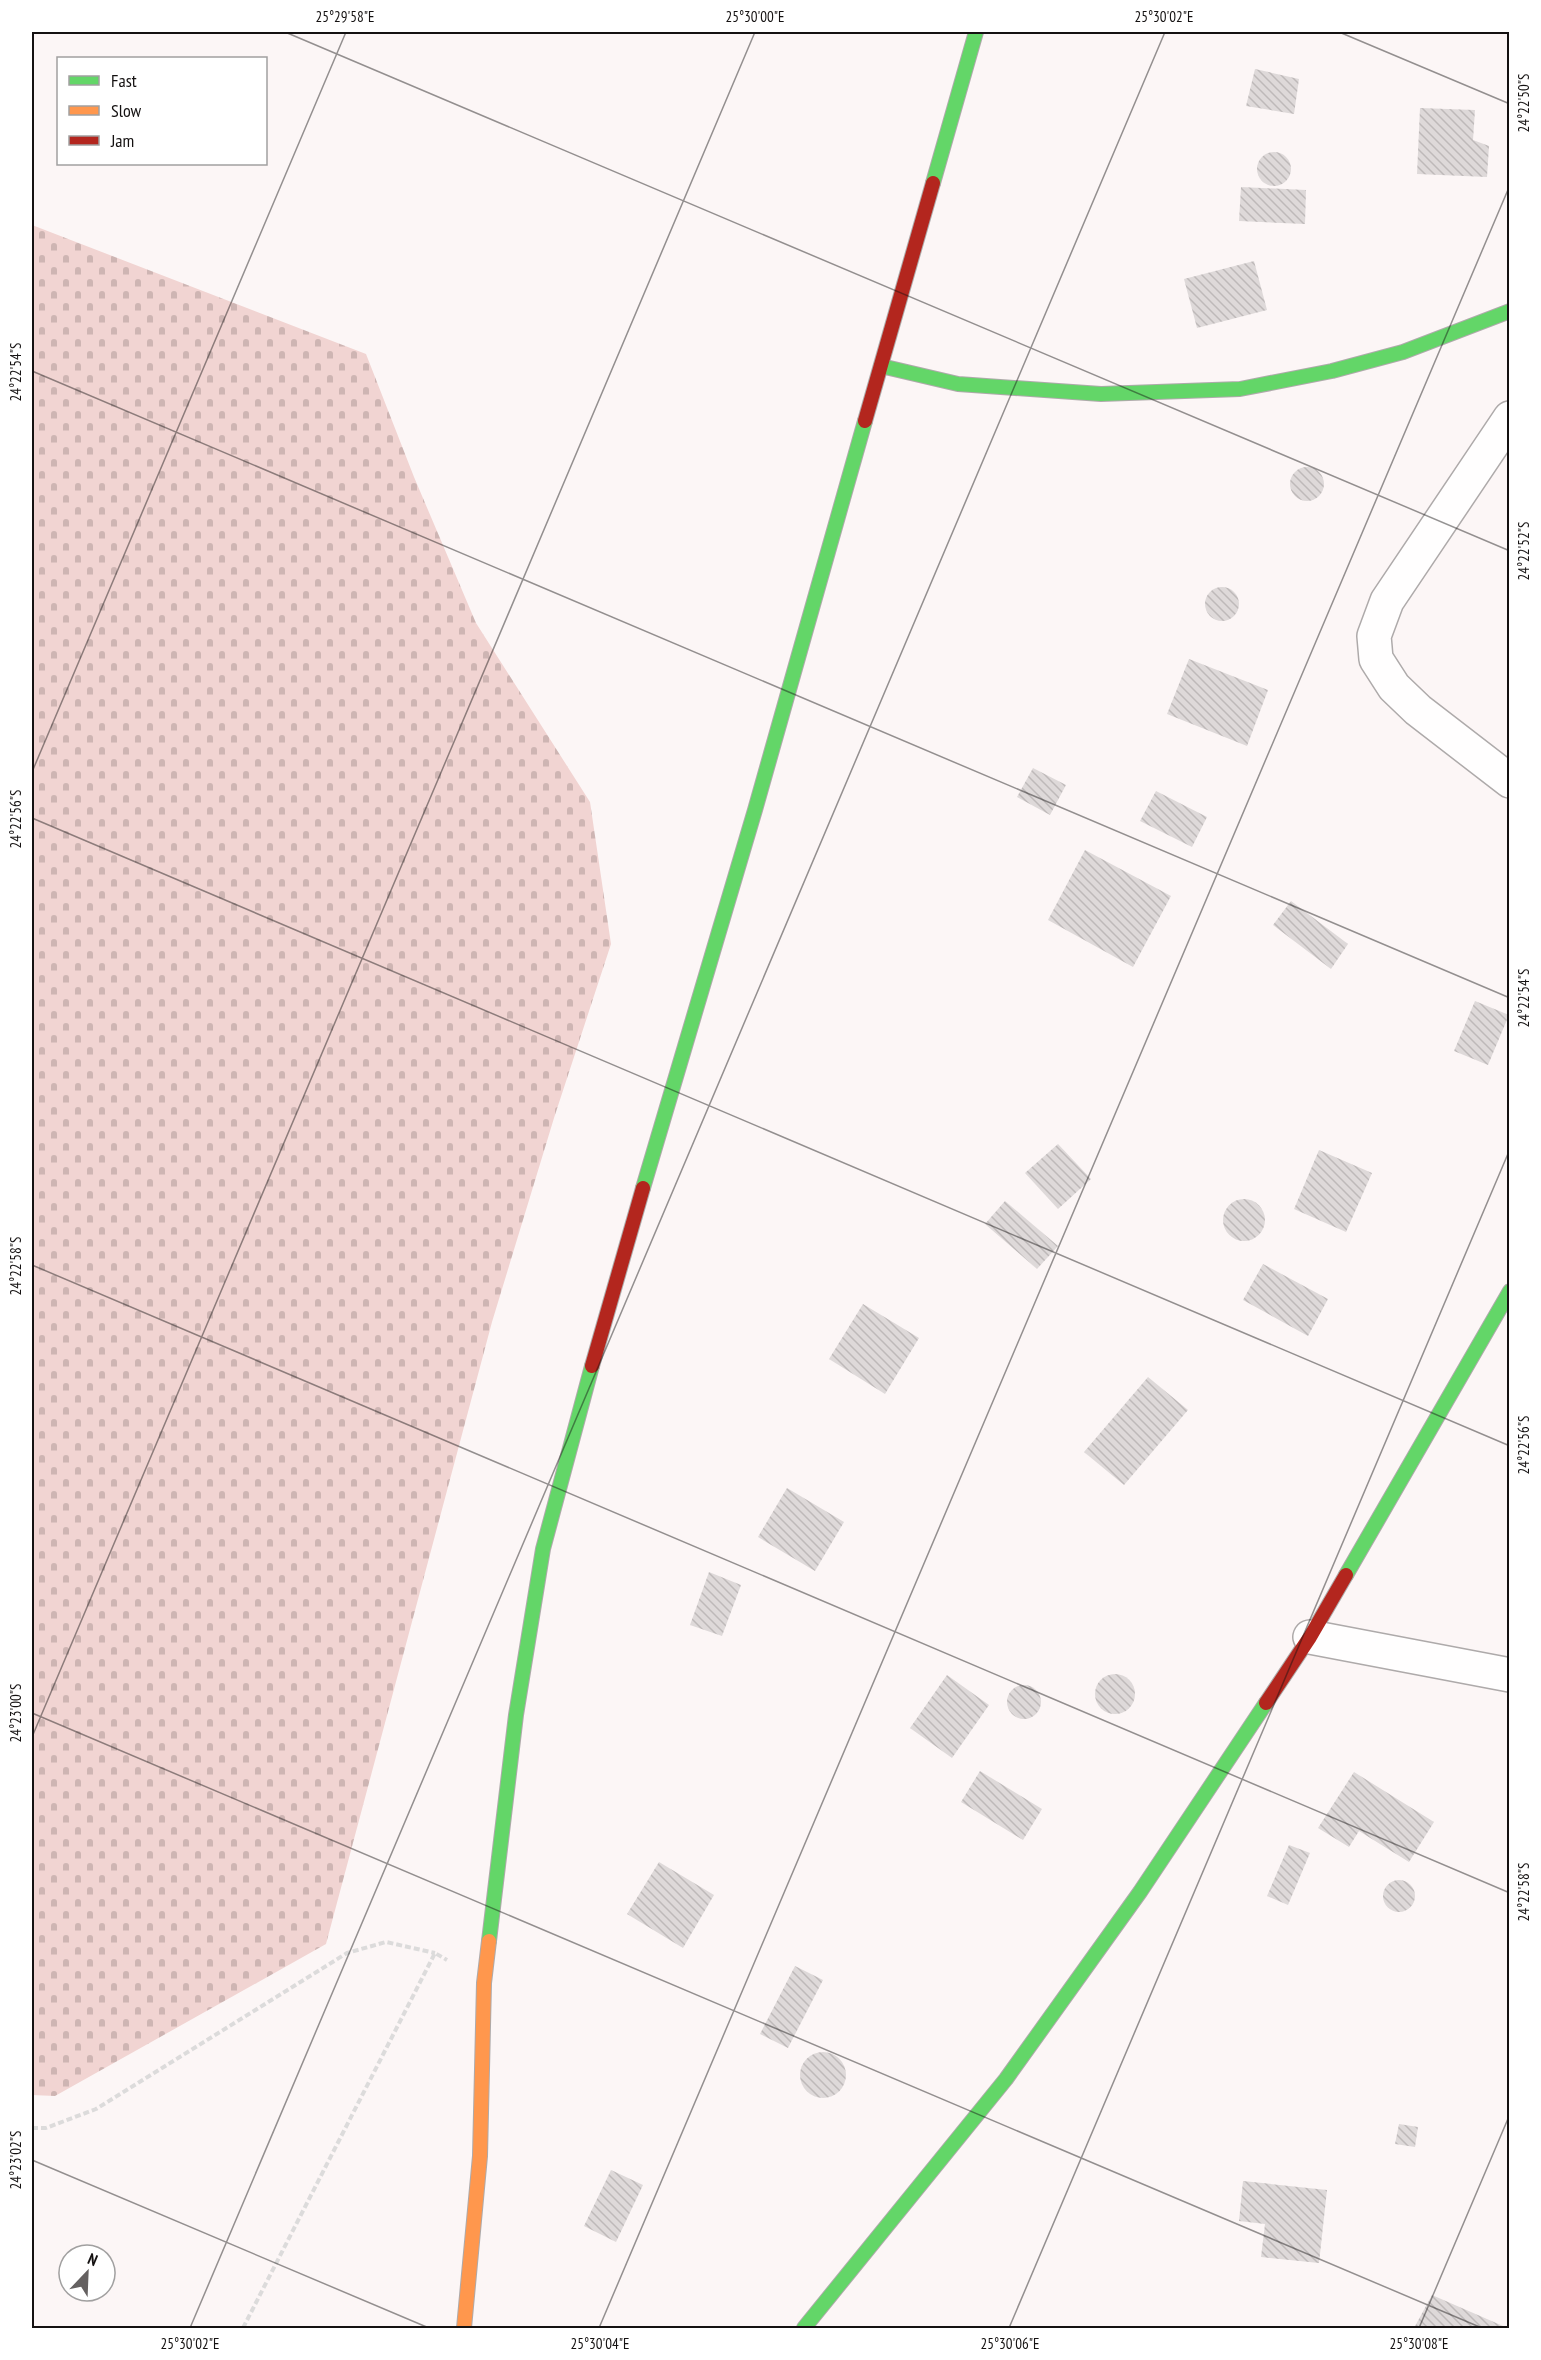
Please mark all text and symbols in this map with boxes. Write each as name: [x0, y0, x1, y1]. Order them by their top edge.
text: 25°29'58"E: [315, 7, 375, 26]
text: 25°30'00"E: [725, 7, 785, 26]
text: 25°30'02"E: [1134, 7, 1194, 26]
legend: [57, 57, 267, 165]
text: Fast: [111, 69, 137, 92]
text: 24°22'50"S: [1514, 73, 1533, 133]
text: Slow: [111, 99, 142, 122]
text: Jam: [110, 129, 134, 152]
text: 24°22'54"S: [6, 342, 25, 402]
text: 24°22'52"S: [1514, 521, 1533, 581]
text: 24°22'56"S: [6, 789, 25, 849]
text: 24°22'54"S: [1514, 968, 1533, 1028]
text: 24°22'58"S: [6, 1236, 25, 1296]
text: 24°22'56"S: [1514, 1415, 1533, 1475]
text: 24°23'00"S: [6, 1683, 25, 1743]
text: 24°22'58"S: [1514, 1862, 1533, 1922]
text: 24°23'02"S: [6, 2130, 25, 2190]
north arrow: [57, 2243, 117, 2303]
text: N: [85, 2248, 101, 2270]
text: 25°30'02"E: [160, 2334, 220, 2353]
text: 25°30'04"E: [570, 2334, 630, 2353]
text: 25°30'06"E: [980, 2334, 1040, 2353]
text: 25°30'08"E: [1389, 2334, 1449, 2353]

